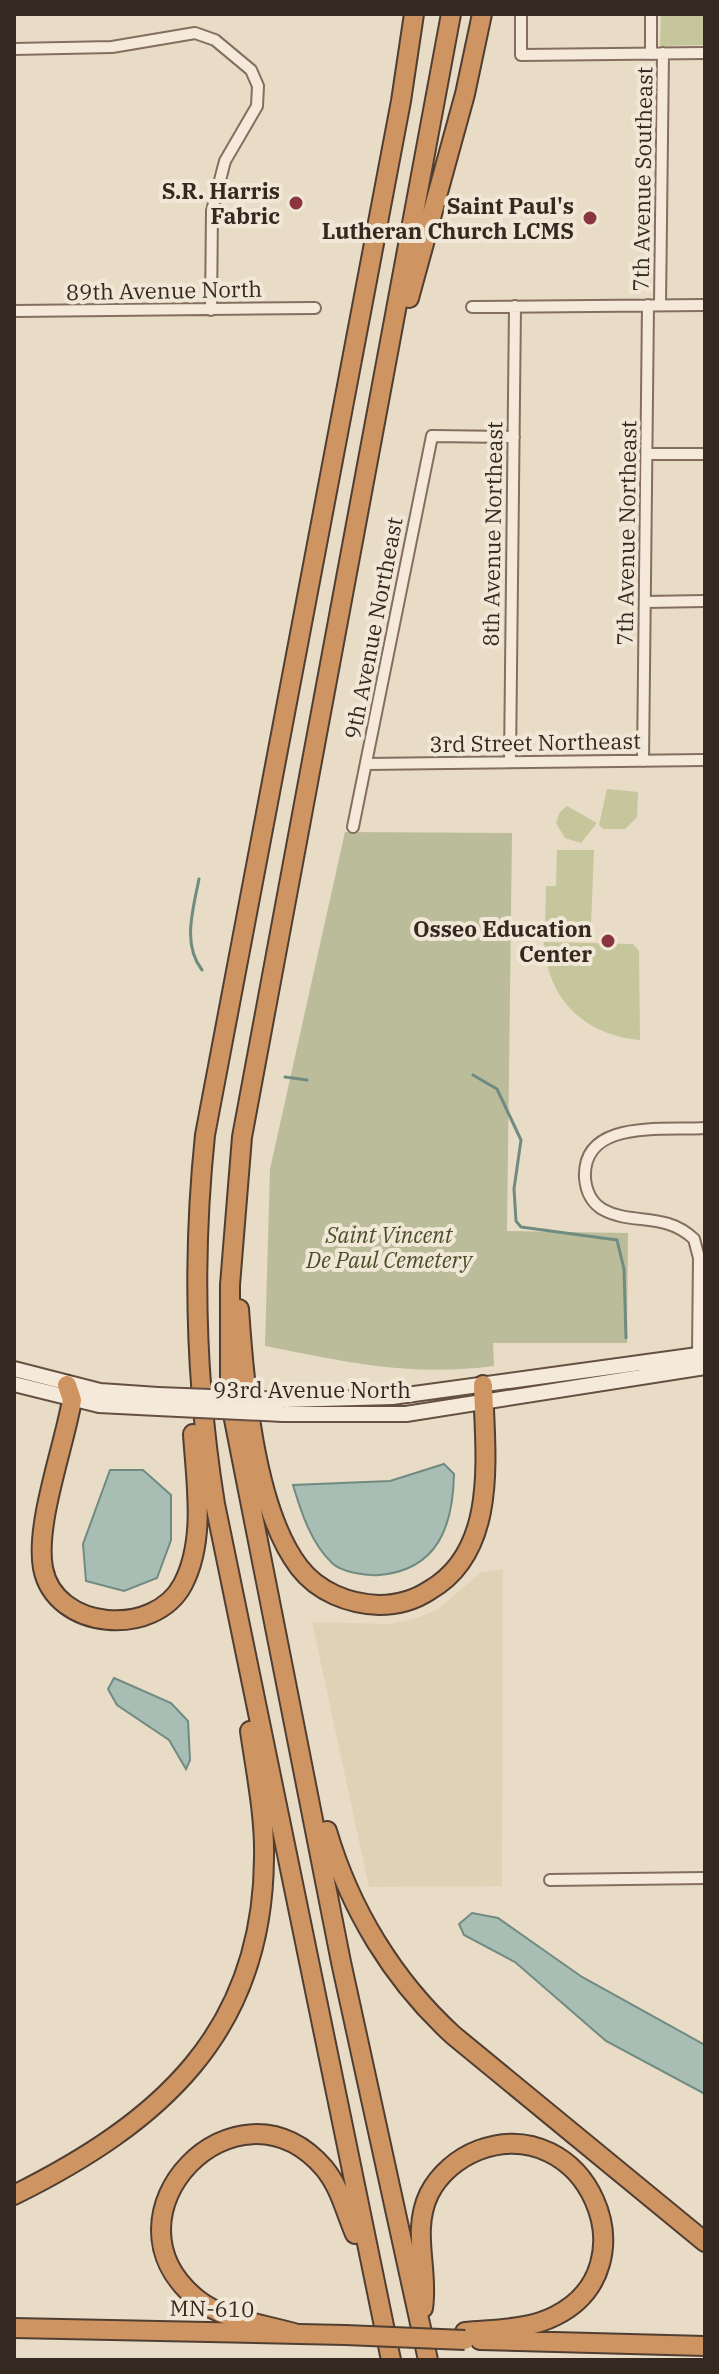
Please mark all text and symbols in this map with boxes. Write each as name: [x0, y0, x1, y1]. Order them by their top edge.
street label: 7th Avenue Southeast: [626, 66, 658, 292]
place label: S.R. Harris Fabric: [162, 176, 280, 230]
place label: Saint Paul's Lutheran Church LCMS: [322, 191, 574, 245]
marker: S.R. Harris Fabric: [287, 194, 305, 212]
marker: Saint Paul's Lutheran Church LCMS: [581, 209, 599, 227]
street label: 89th Avenue North: [66, 274, 262, 306]
street label: 7th Avenue Northeast: [610, 420, 642, 646]
street label: 8th Avenue Northeast: [476, 421, 508, 647]
street label: 9th Avenue Northeast: [337, 514, 409, 741]
street label: 3rd Street Northeast: [429, 726, 641, 758]
place label: Osseo Education Center: [413, 914, 592, 968]
marker: Osseo Education Center: [599, 932, 617, 950]
park label: Saint Vincent De Paul Cemetery: [305, 1220, 474, 1274]
street label: 93rd Avenue North: [213, 1375, 411, 1404]
street label: MN-610: [169, 2293, 255, 2323]

